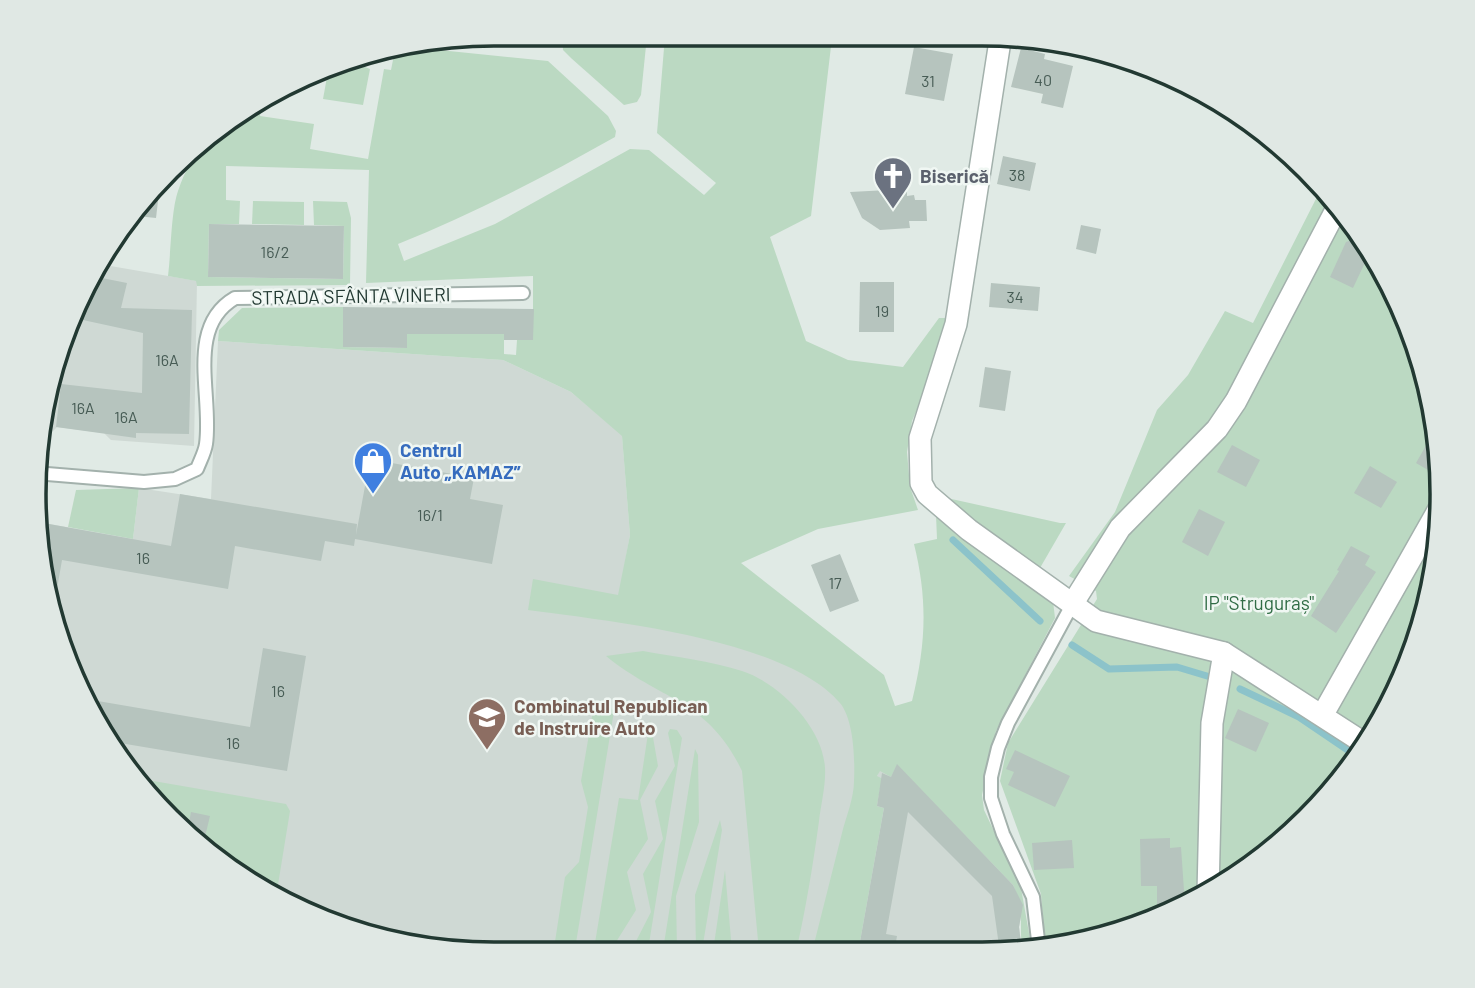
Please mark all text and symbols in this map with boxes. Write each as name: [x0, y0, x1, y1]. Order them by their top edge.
house number: 40: [1034, 70, 1052, 89]
house number: 31: [921, 71, 935, 90]
church icon: Biserică: [872, 155, 914, 210]
place label: Biserică: [920, 164, 989, 187]
house number: 38: [1009, 165, 1025, 184]
house number: 16/2: [261, 242, 289, 261]
street label: STRADA SFÂNTA VINERI: [251, 282, 451, 309]
house number: 34: [1006, 287, 1024, 306]
house number: 19: [875, 301, 889, 320]
house number: 16A: [155, 350, 179, 369]
house number: 16A: [71, 398, 95, 417]
house number: 16A: [114, 407, 138, 426]
place label: Centrul Auto „KAMAZ”: [400, 438, 521, 483]
shop icon: Centrul Auto „KAMAZ”: [352, 440, 394, 495]
house number: 16/1: [417, 505, 443, 524]
house number: 16: [136, 548, 150, 567]
house number: 17: [828, 573, 842, 592]
park label: IP "Struguraș": [1204, 591, 1314, 614]
house number: 16: [271, 681, 285, 700]
place label: Combinatul Republican de Instruire Auto: [514, 694, 708, 739]
school or university icon: Combinatul Republican de Instruire Auto: [466, 696, 508, 751]
house number: 16: [226, 733, 240, 752]

